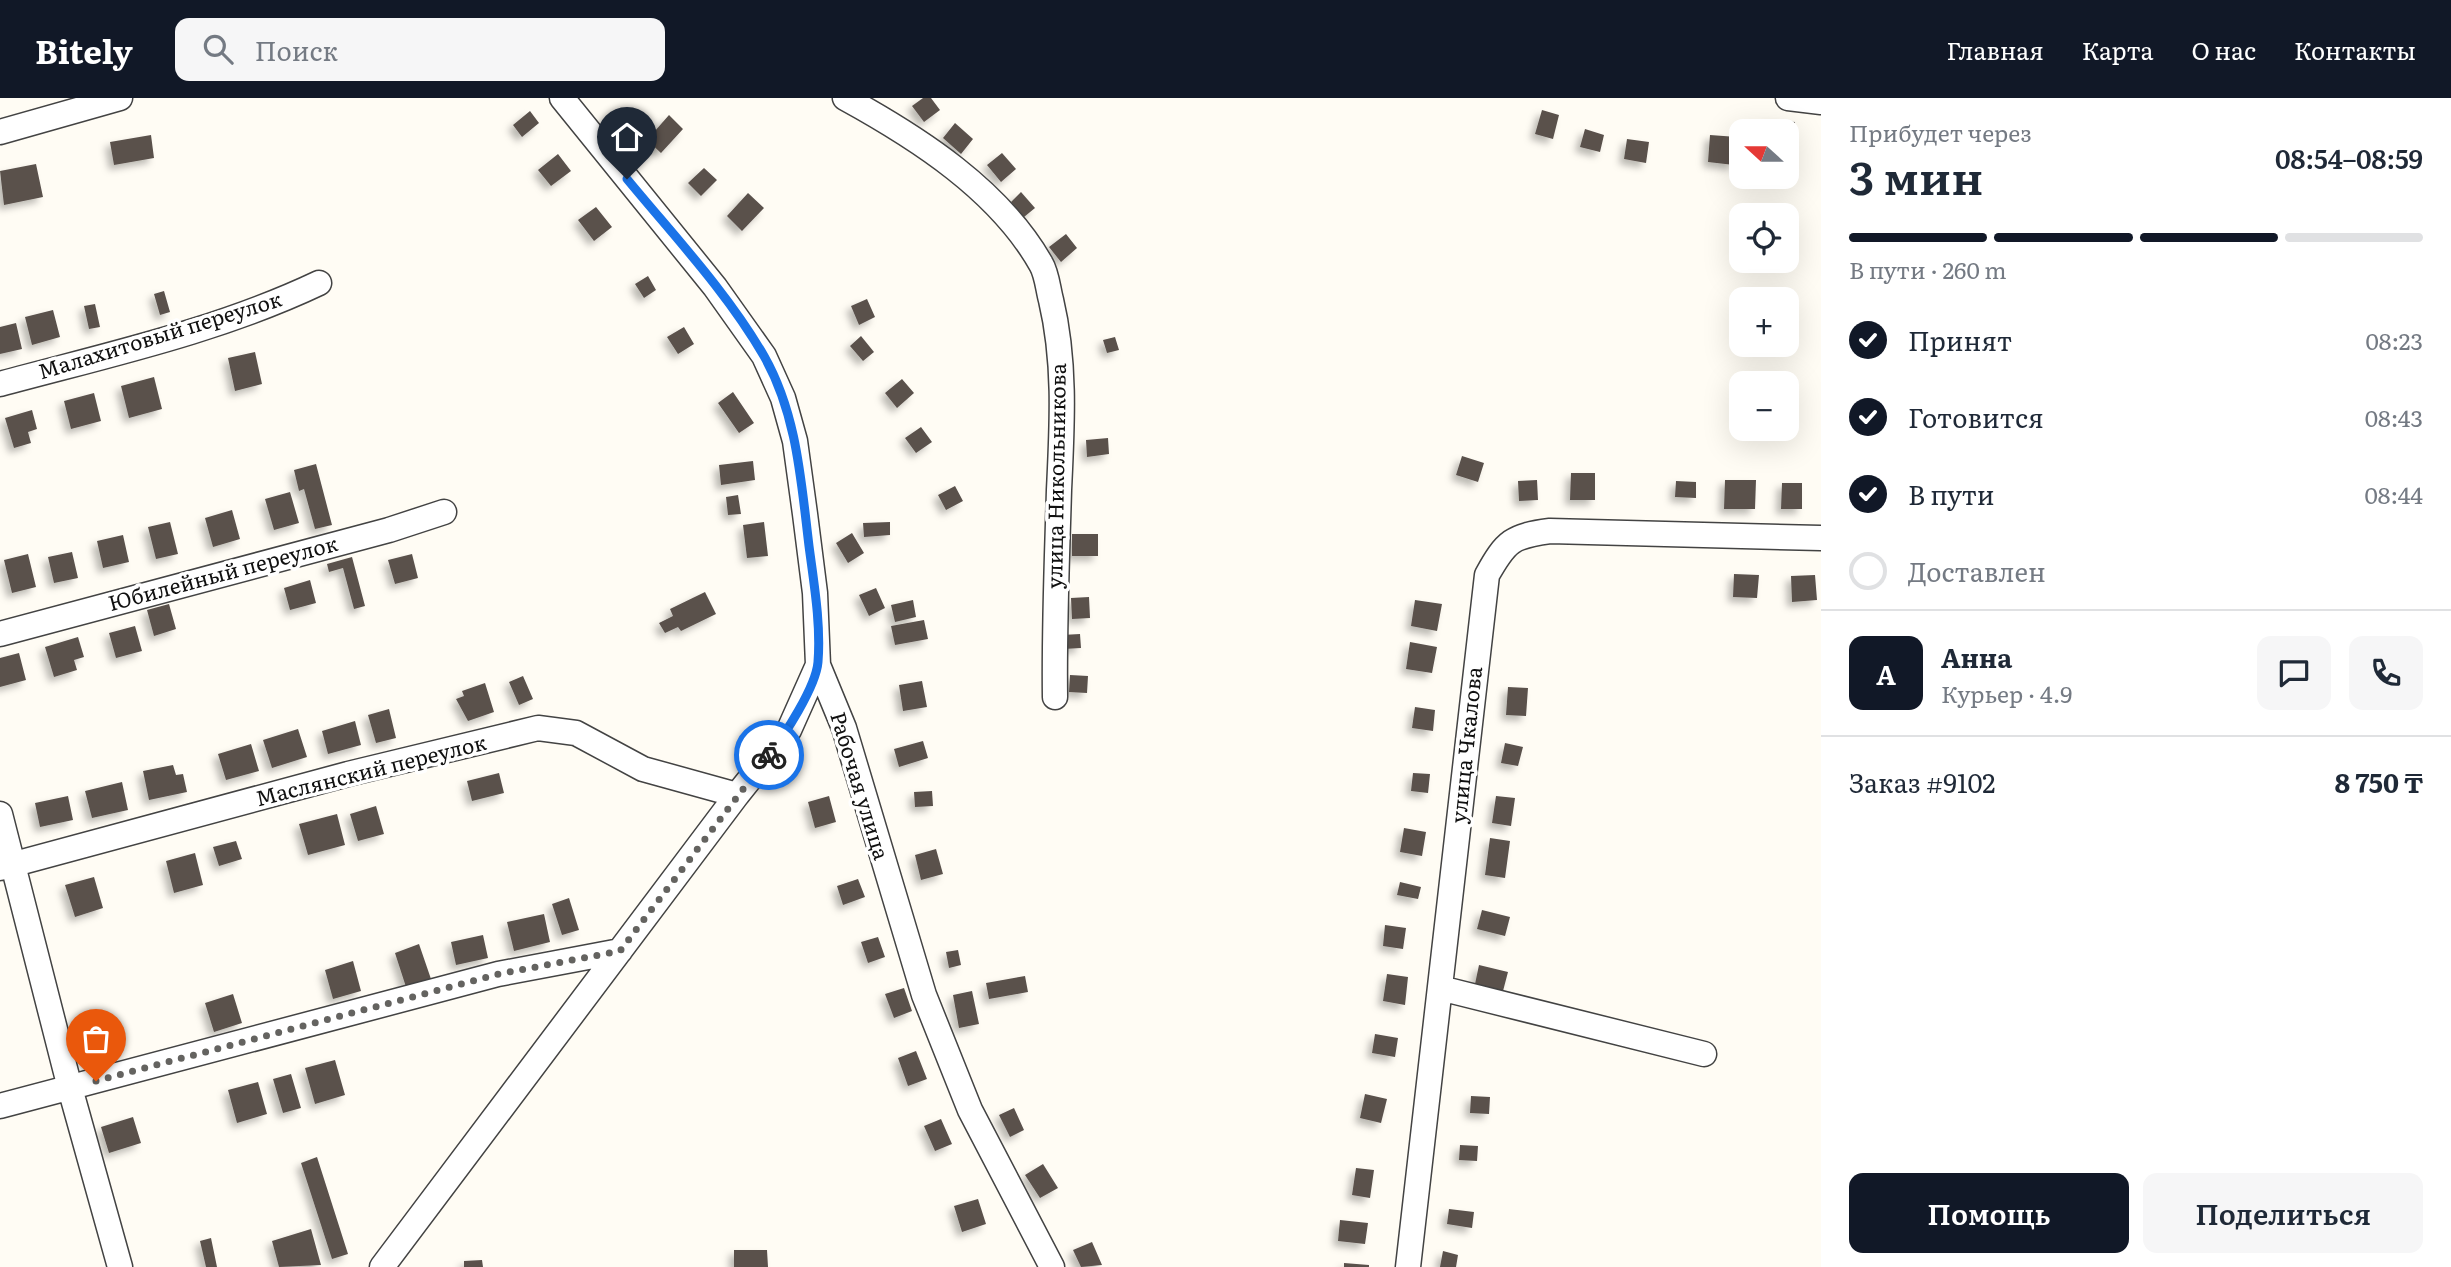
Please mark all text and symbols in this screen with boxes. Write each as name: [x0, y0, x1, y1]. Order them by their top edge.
search box: [175, 18, 665, 81]
text: Bitely: [35, 25, 133, 74]
icon: search: [199, 30, 237, 68]
text: Поиск: [255, 30, 338, 69]
text: Главная: [1946, 32, 2044, 67]
text: Карта: [2082, 32, 2154, 67]
text: О нас: [2192, 32, 2256, 67]
text: Контакты: [2294, 32, 2416, 67]
pin: [597, 107, 657, 179]
text: Прибудет через: [1849, 115, 2032, 149]
icon: home: [608, 118, 646, 156]
north arrow: [1729, 119, 1799, 189]
map controls: [1729, 119, 1799, 441]
text: 08:54–08:59: [2275, 138, 2423, 177]
text: 3 мин: [1849, 141, 1983, 209]
button: locate: [1729, 203, 1799, 273]
text: В пути · 260 m: [1849, 252, 2007, 286]
street label: Малахитовый переулок: [34, 282, 285, 385]
button: +: [1729, 287, 1799, 357]
text: Принят: [1908, 320, 2012, 359]
icon: check: [1849, 321, 1887, 359]
text: 08:23: [2365, 323, 2423, 357]
street label: улица Никольникова: [1037, 362, 1072, 589]
button: −: [1729, 371, 1799, 441]
text: Готовится: [1908, 397, 2044, 436]
icon: check: [1849, 398, 1887, 436]
text: 08:43: [2365, 400, 2423, 434]
text: В пути: [1908, 474, 1995, 513]
icon: check: [1849, 475, 1887, 513]
text: 08:44: [2364, 477, 2423, 511]
street label: Юбилейный переулок: [104, 526, 341, 617]
text: Доставлен: [1908, 551, 2046, 590]
button: chat: [2257, 636, 2331, 710]
button: phone: [2349, 636, 2423, 710]
text: Анна: [1941, 637, 2012, 676]
text: А: [1876, 654, 1896, 693]
street label: улица Чкалова: [1441, 664, 1488, 825]
text: Курьер · 4.9: [1941, 676, 2072, 710]
street label: Рабочая улица: [824, 707, 899, 864]
courier: [734, 720, 804, 790]
street label: Маслянский переулок: [252, 725, 489, 812]
icon: bike: [750, 736, 788, 774]
text: Заказ #9102: [1849, 762, 1995, 801]
text: 8 750 ₸: [2335, 762, 2423, 801]
pin: [66, 1009, 126, 1081]
icon: bag: [77, 1020, 115, 1058]
button: Помощь: [1849, 1173, 2129, 1253]
button: Поделиться: [2143, 1173, 2423, 1253]

